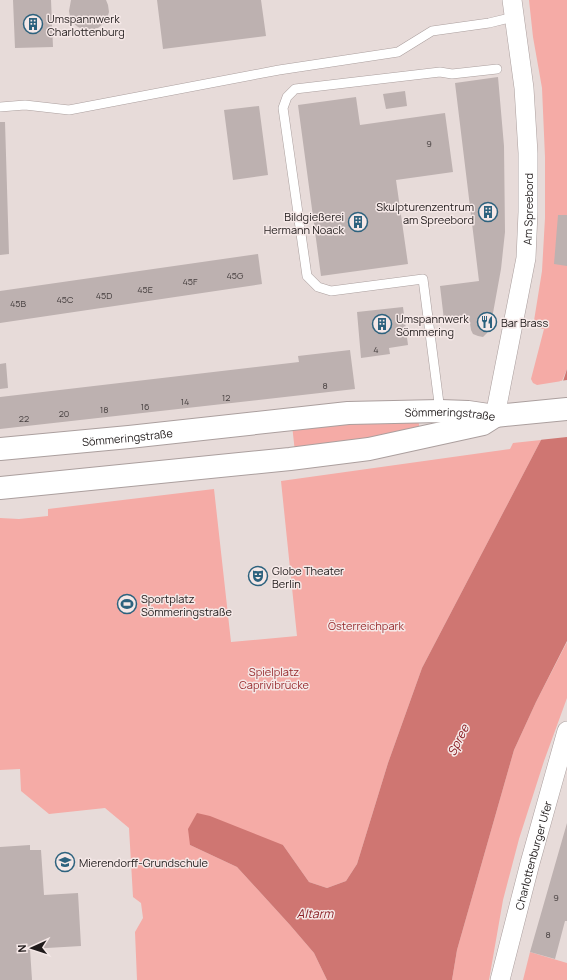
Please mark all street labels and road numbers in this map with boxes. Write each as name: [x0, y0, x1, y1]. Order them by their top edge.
street label: Am Spreebord: [519, 173, 536, 245]
street label: Sömmeringstraße: [404, 403, 497, 424]
street label: Sömmeringstraße: [81, 425, 174, 449]
street label: Charlottenburger Ufer: [511, 799, 555, 911]

